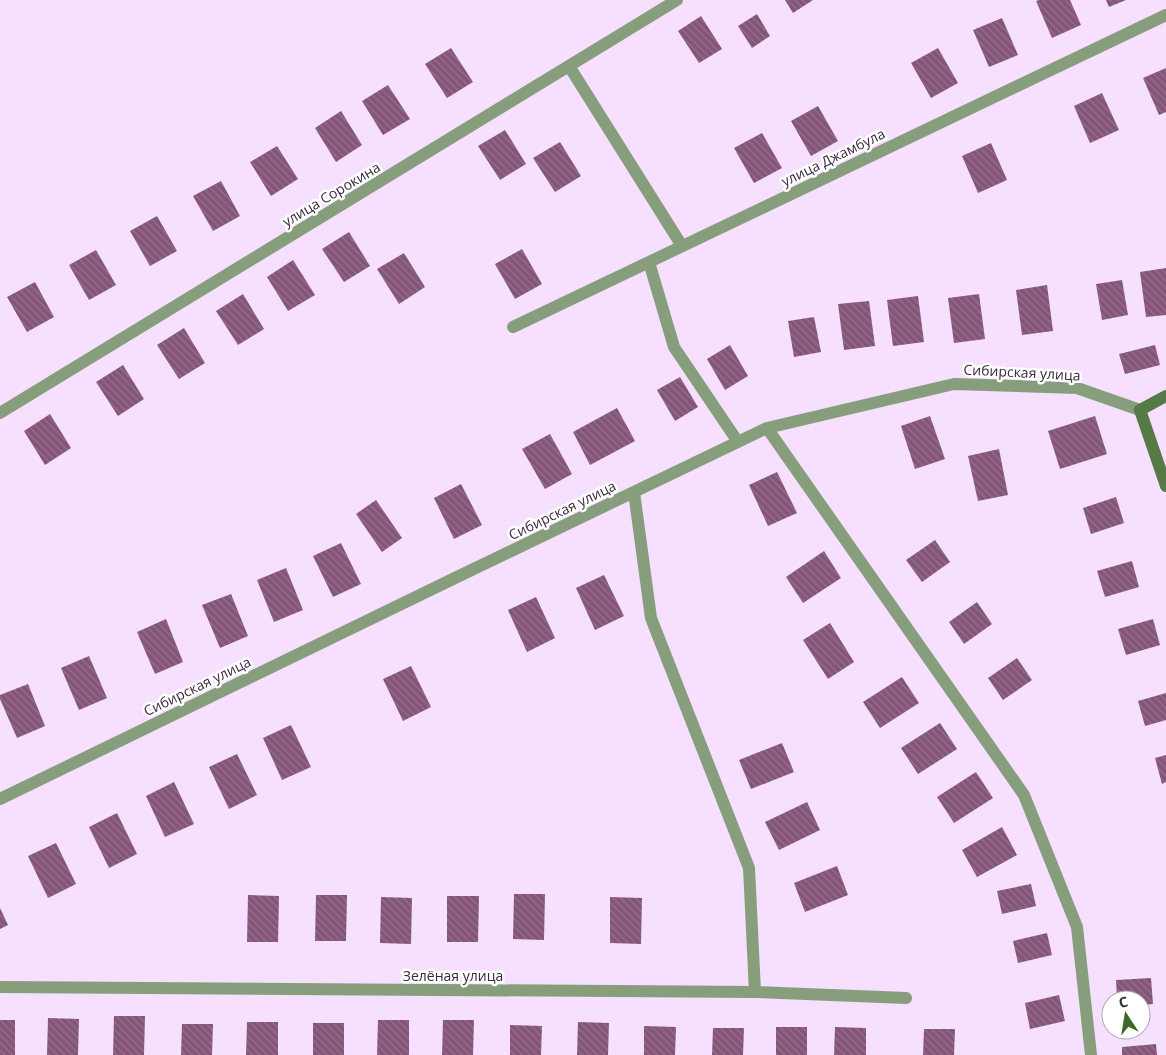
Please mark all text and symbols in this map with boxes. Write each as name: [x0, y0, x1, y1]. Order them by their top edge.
street label: улица Джамбула: [778, 124, 888, 190]
street label: улица Сорокина: [278, 157, 384, 231]
street label: Сибирская улица: [963, 359, 1081, 385]
street label: Сибирская улица: [505, 476, 619, 544]
street label: Сибирская улица: [140, 652, 254, 720]
street label: Зелёная улица: [403, 966, 503, 985]
north arrow: [1101, 990, 1151, 1040]
text: С: [1117, 992, 1130, 1012]

